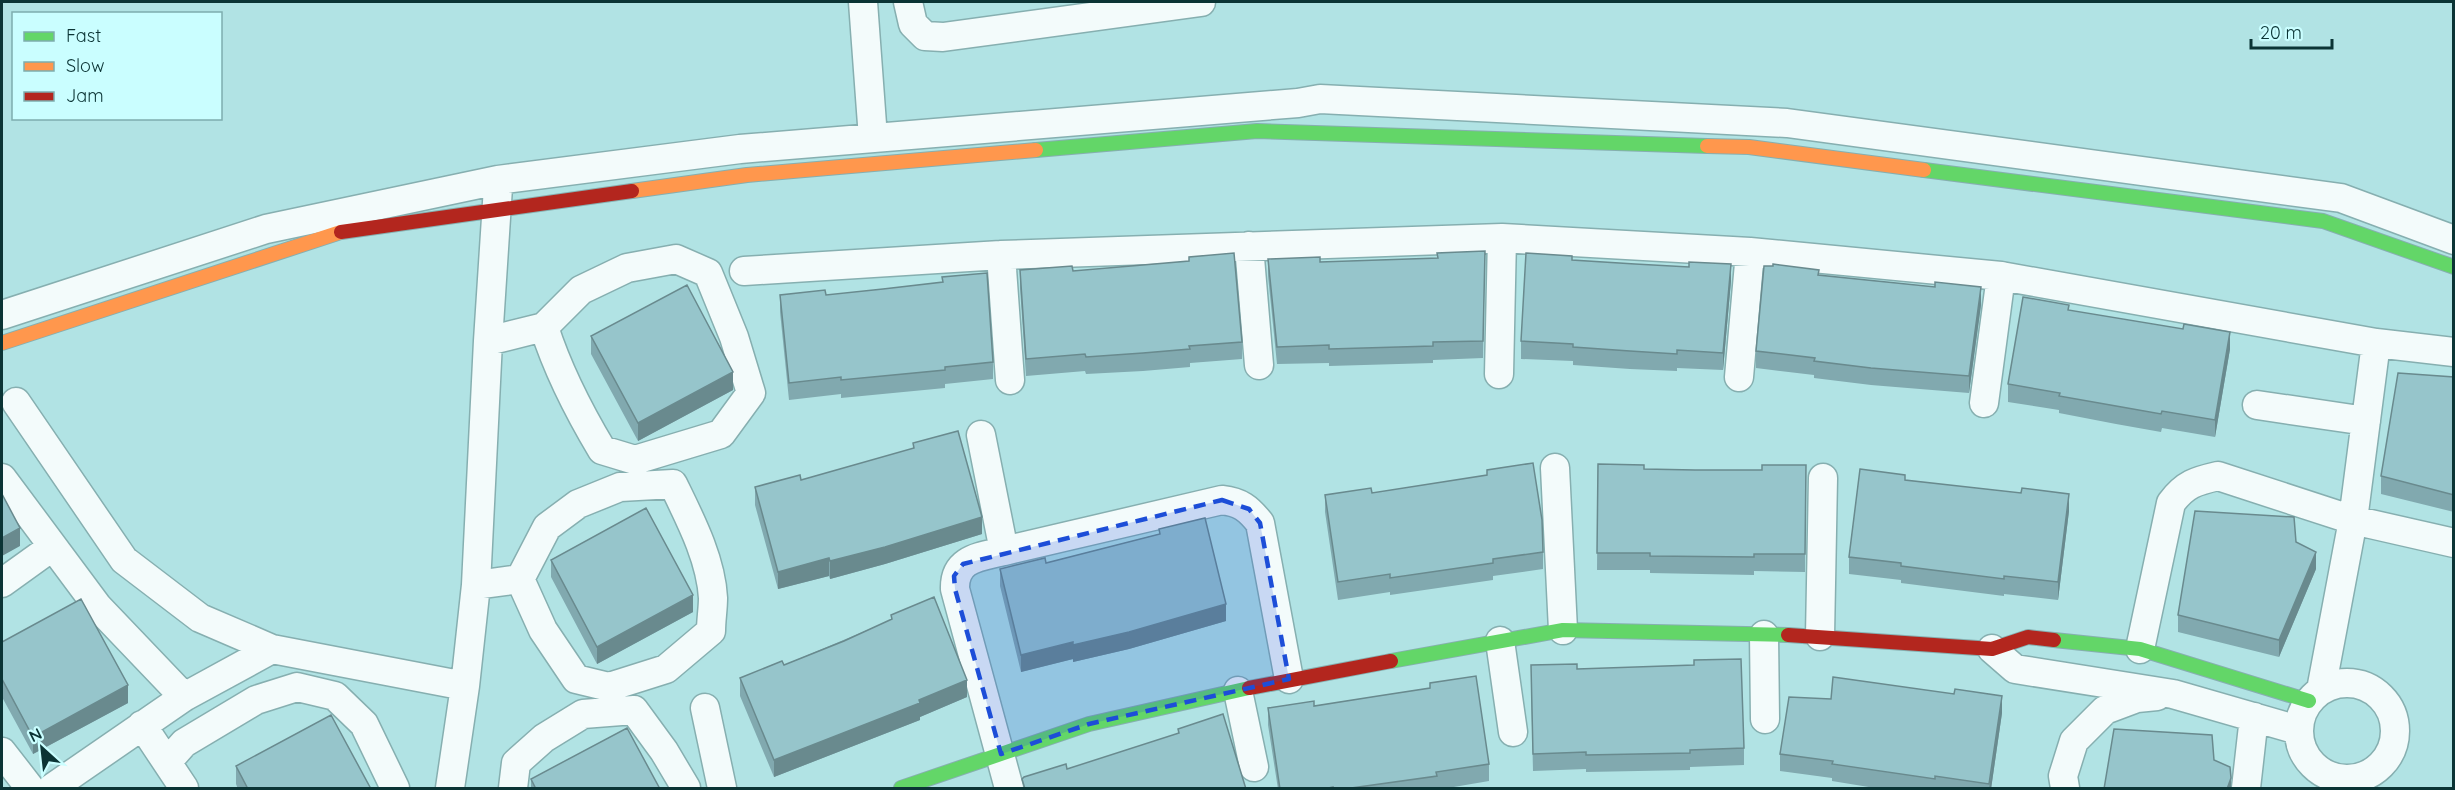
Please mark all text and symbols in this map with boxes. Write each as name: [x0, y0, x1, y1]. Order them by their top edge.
legend: [12, 12, 222, 120]
scale bar: [2251, 12, 2332, 50]
text: 20 m: [2260, 21, 2302, 44]
text: Fast: [66, 24, 101, 47]
text: Slow: [66, 54, 104, 77]
text: Jam: [66, 84, 104, 107]
north arrow: [12, 718, 72, 778]
text: N: [25, 723, 45, 746]

